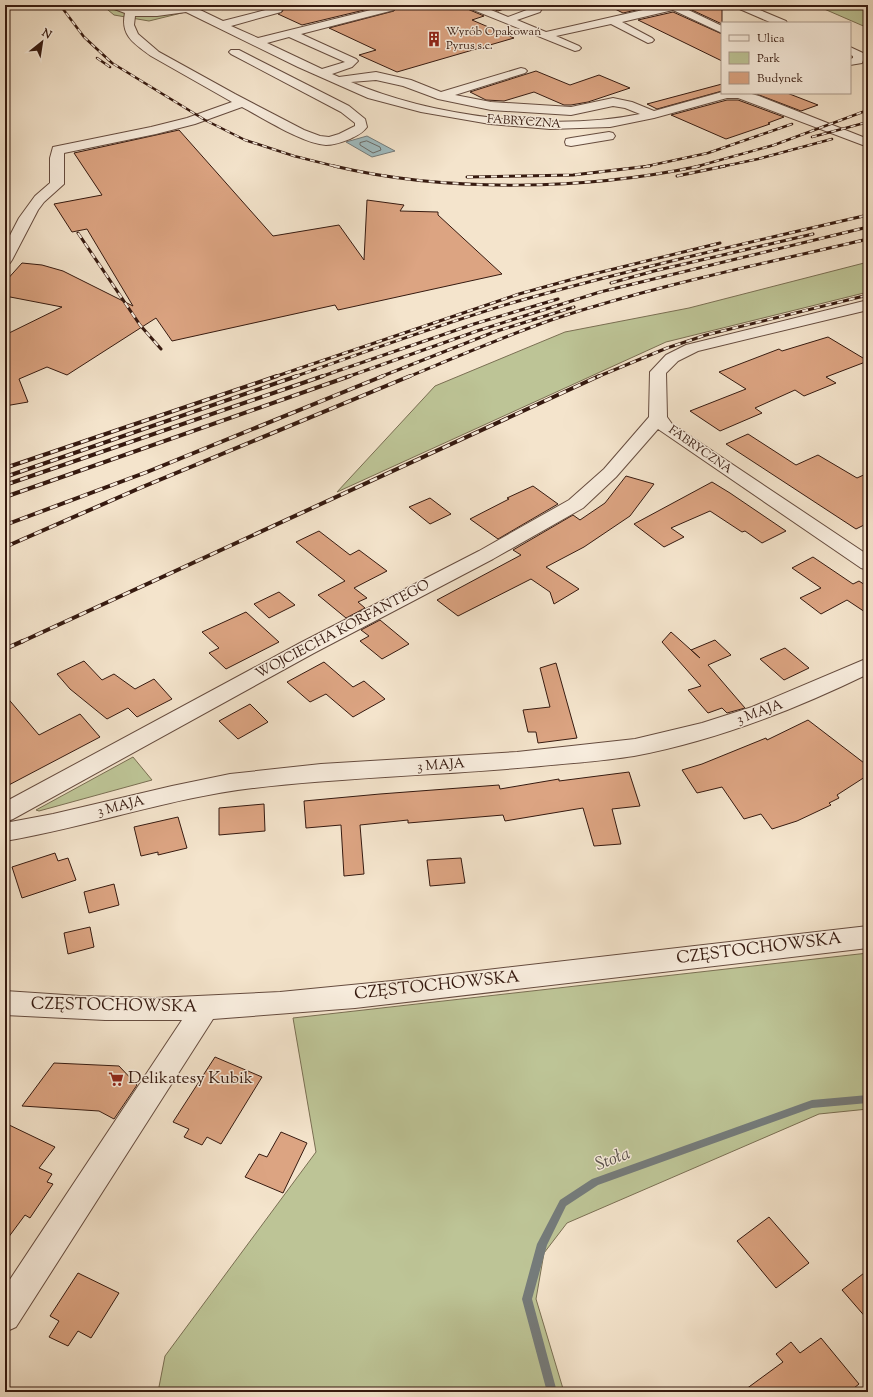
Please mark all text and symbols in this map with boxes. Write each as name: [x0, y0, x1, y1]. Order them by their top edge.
north arrow: [22, 22, 62, 62]
legend: [721, 22, 851, 94]
place label: Wyrób Opakowań Pyrus s.c.: [446, 23, 541, 55]
text: N: [38, 25, 54, 43]
building icon: Wyrób Opakowań Pyrus s.c.: [425, 30, 443, 48]
text: Ulica: [757, 30, 785, 48]
text: Park: [757, 50, 780, 68]
text: Budynek: [757, 70, 804, 88]
street label: FABRYCZNA: [486, 110, 562, 134]
street label: FABRYCZNA: [664, 421, 736, 479]
street label: WOJCIECHA KORFANTEGO: [252, 575, 434, 684]
street label: 3 MAJA: [734, 695, 787, 731]
street label: 3 MAJA: [416, 754, 466, 778]
street label: 3 MAJA: [95, 791, 147, 823]
street label: CZĘSTOCHOWSKA: [675, 927, 843, 971]
street label: CZĘSTOCHOWSKA: [353, 965, 521, 1007]
street label: CZĘSTOCHOWSKA: [31, 993, 197, 1019]
place label: Delikatesy Kubik: [128, 1067, 253, 1091]
supermarket icon: Delikatesy Kubik: [107, 1070, 125, 1088]
water label: Stoła: [592, 1141, 634, 1179]

